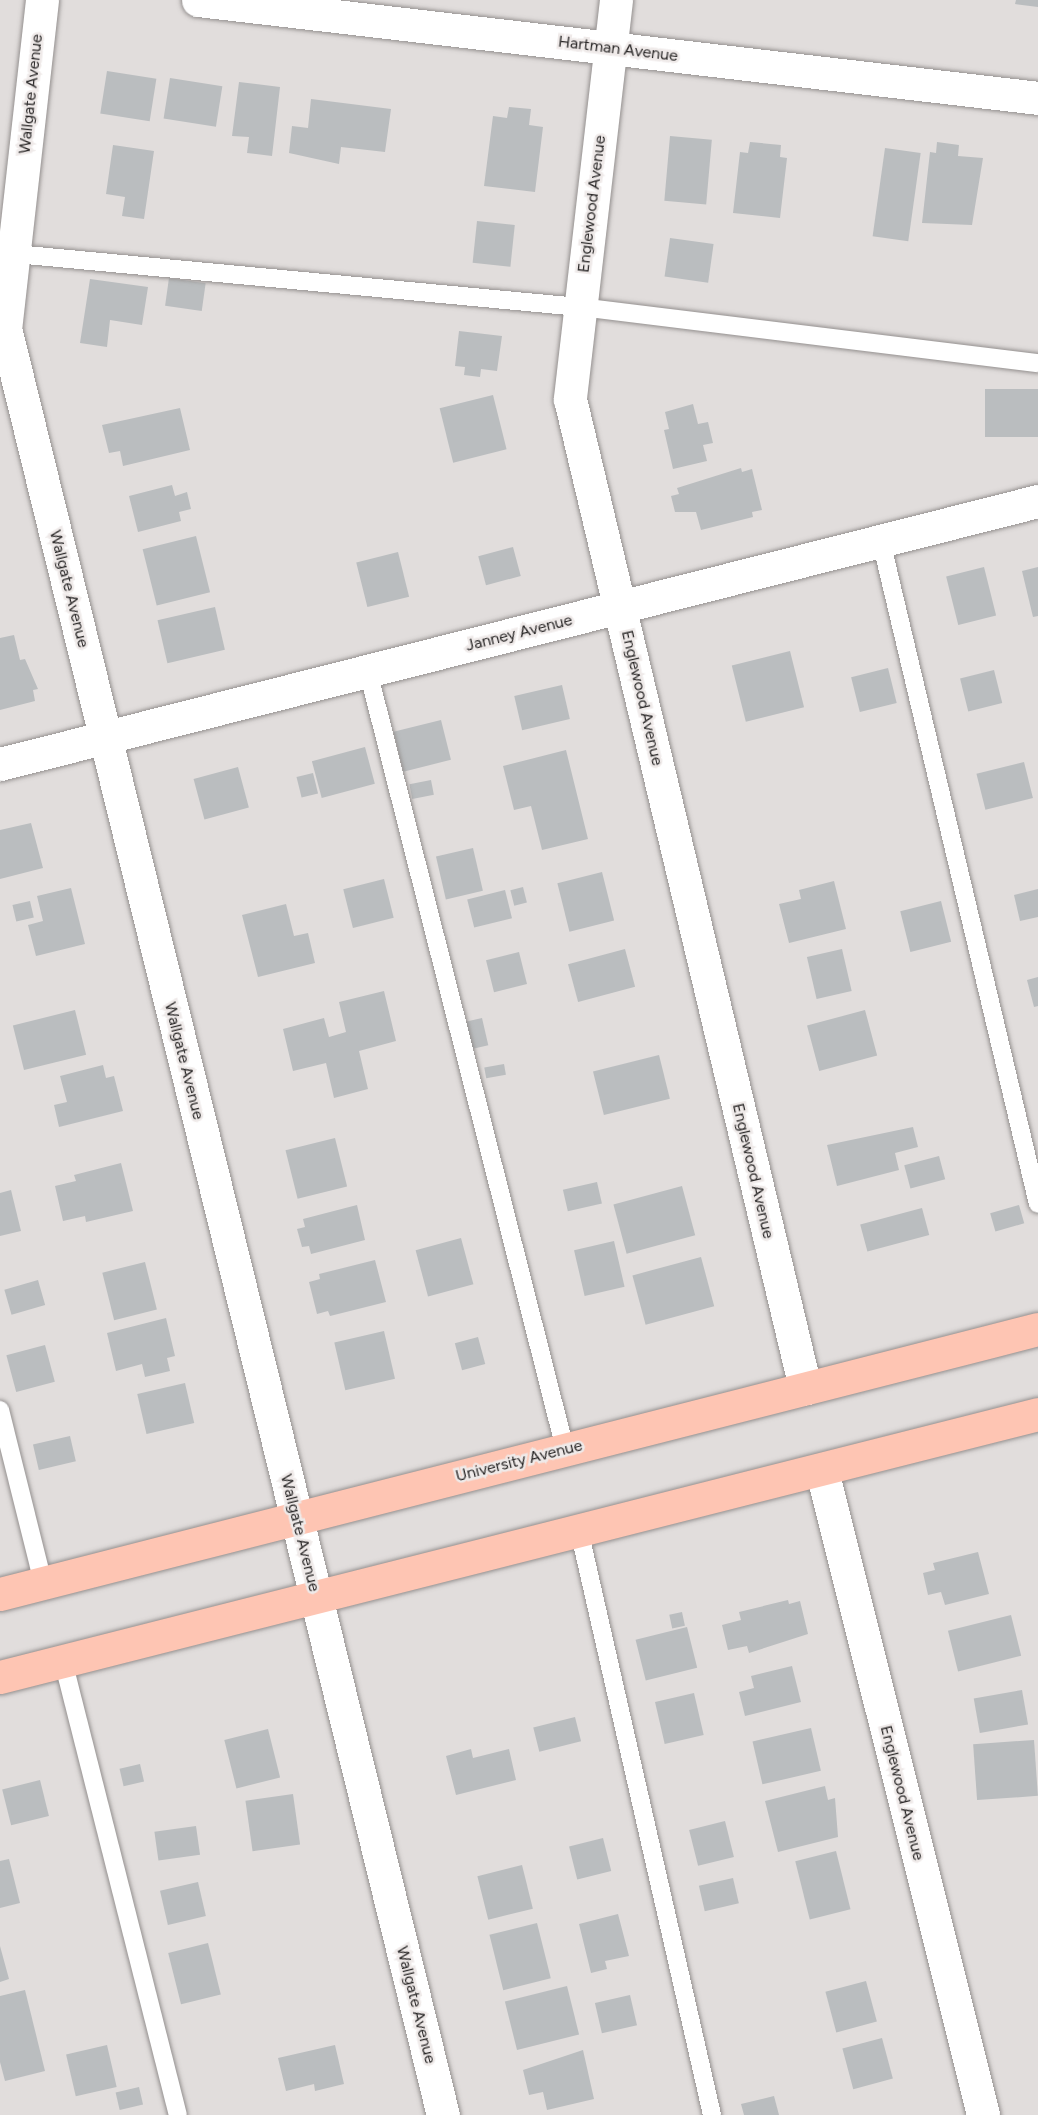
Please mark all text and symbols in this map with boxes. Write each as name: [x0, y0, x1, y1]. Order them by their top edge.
street label: Hartman Avenue: [557, 32, 679, 66]
street label: Wallgate Avenue: [15, 33, 47, 155]
street label: Englewood Avenue: [574, 134, 610, 274]
street label: Wallgate Avenue: [45, 528, 93, 650]
street label: Janney Avenue: [464, 610, 574, 656]
street label: Englewood Avenue: [617, 629, 667, 767]
street label: Wallgate Avenue: [160, 1000, 208, 1122]
street label: Englewood Avenue: [728, 1102, 778, 1240]
street label: University Avenue: [454, 1436, 584, 1486]
street label: Wallgate Avenue: [276, 1472, 324, 1594]
street label: Englewood Avenue: [876, 1724, 928, 1862]
street label: Wallgate Avenue: [392, 1944, 440, 2066]

